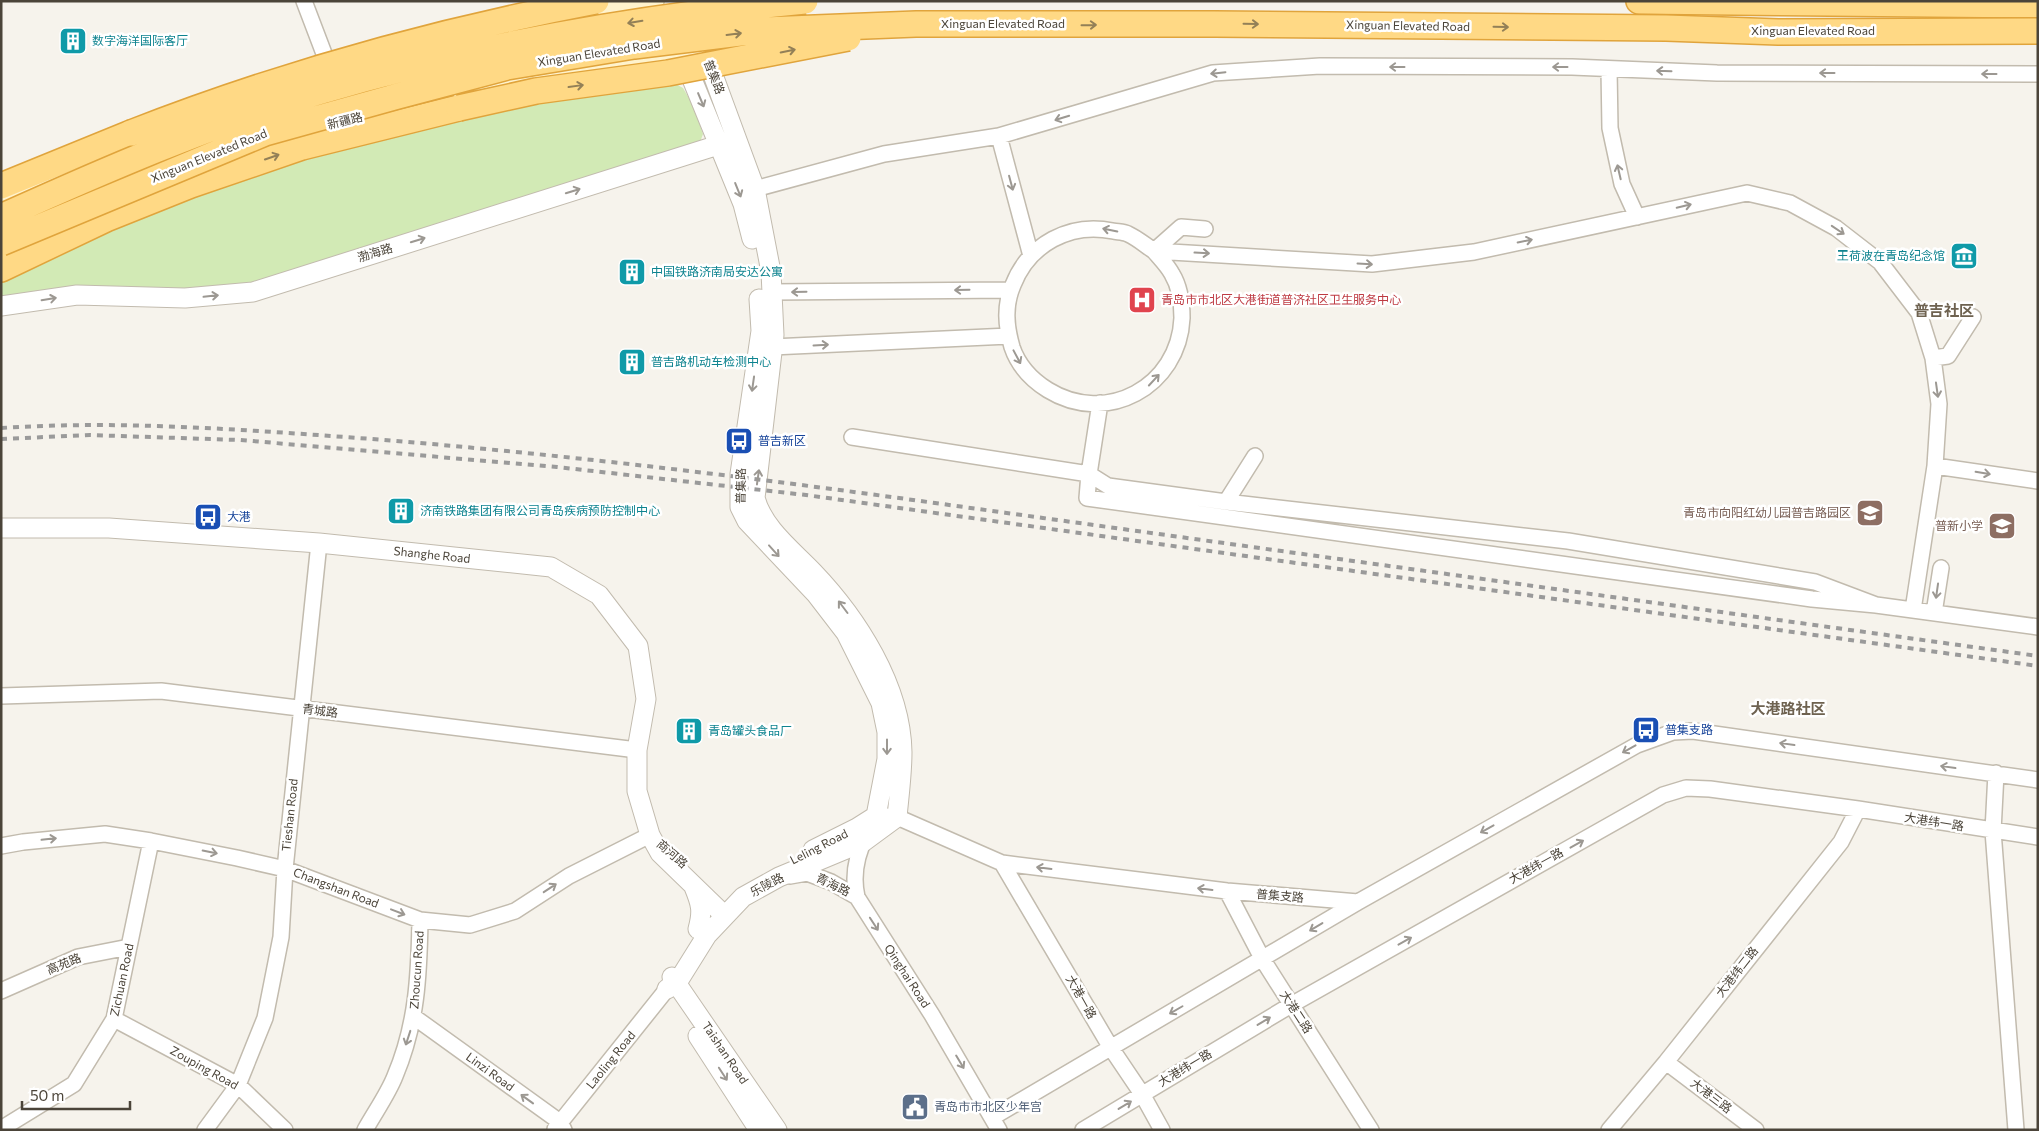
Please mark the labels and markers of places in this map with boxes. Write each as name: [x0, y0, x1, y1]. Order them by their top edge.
building icon: 数字海洋国际客厅: [58, 26, 88, 56]
place label: 数字海洋国际客厅: [92, 33, 188, 47]
museum icon: 王荷波在青岛纪念馆: [1949, 241, 1979, 271]
place label: 王荷波在青岛纪念馆: [1837, 248, 1945, 262]
building icon: 中国铁路济南局安达公寓: [617, 257, 647, 287]
place label: 中国铁路济南局安达公寓: [651, 264, 783, 278]
hospital icon: 青岛市市北区大港街道普济社区卫生服务中心: [1127, 285, 1157, 315]
place label: 青岛市市北区大港街道普济社区卫生服务中心: [1161, 292, 1401, 306]
building icon: 普吉路机动车检测中心: [617, 347, 647, 377]
place label: 普吉路机动车检测中心: [651, 354, 771, 368]
bus stop icon: 普吉新区: [724, 426, 754, 456]
place label: 普吉新区: [758, 433, 806, 447]
building icon: 济南铁路集团有限公司青岛疾病预防控制中心: [386, 496, 416, 526]
school or university icon: 青岛市向阳红幼儿园普吉路园区: [1855, 498, 1885, 528]
bus stop icon: 大港: [193, 502, 223, 532]
place label: 济南铁路集团有限公司青岛疾病预防控制中心: [420, 503, 660, 517]
place label: 青岛市向阳红幼儿园普吉路园区: [1683, 505, 1851, 519]
place label: 大港: [227, 509, 251, 523]
school or university icon: 普新小学: [1987, 511, 2017, 541]
place label: 普新小学: [1935, 518, 1983, 532]
bus stop icon: 普集支路: [1631, 715, 1661, 745]
building icon: 青岛罐头食品厂: [674, 716, 704, 746]
place label: 普集支路: [1665, 722, 1713, 736]
place label: 青岛罐头食品厂: [708, 723, 792, 737]
public building icon: 青岛市市北区少年宫: [900, 1092, 930, 1122]
place label: 青岛市市北区少年宫: [934, 1099, 1042, 1113]

